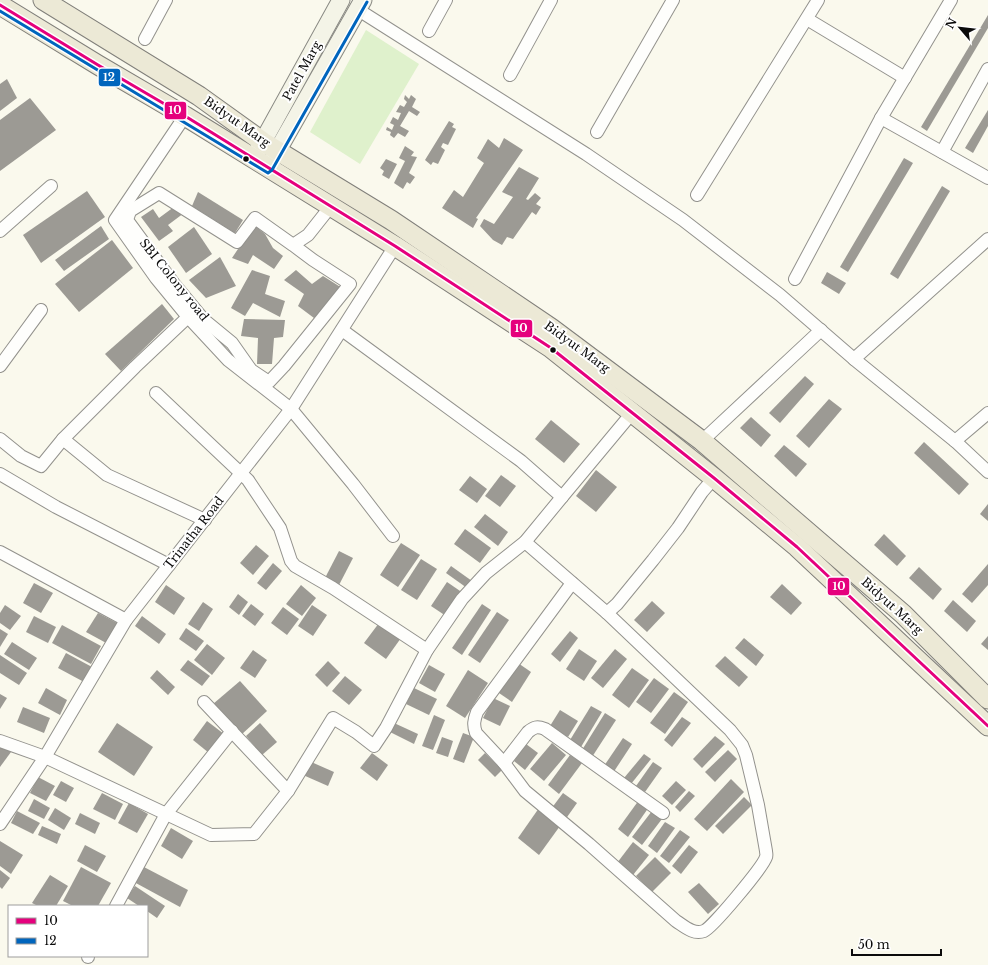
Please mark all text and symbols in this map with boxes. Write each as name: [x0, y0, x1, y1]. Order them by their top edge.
north arrow: [940, 8, 980, 48]
text: N: [943, 15, 960, 31]
street label: Patel Marg: [279, 37, 325, 103]
line badge: 12: [98, 68, 121, 87]
text: 12: [103, 70, 115, 84]
street label: Bidyut Marg: [201, 93, 274, 150]
line badge: 10: [164, 101, 187, 120]
text: 10: [168, 103, 182, 117]
unlabelled marker: [241, 154, 251, 164]
street label: SBI Colony road: [137, 236, 212, 324]
street label: Bidyut Marg: [541, 318, 614, 376]
line badge: 10: [510, 319, 533, 338]
text: 10: [514, 321, 528, 335]
unlabelled marker: [548, 345, 558, 355]
street label: Trinatha Road: [161, 493, 227, 572]
street label: Bidyut Marg: [858, 574, 927, 638]
line badge: 10: [827, 577, 850, 596]
text: 10: [832, 579, 846, 593]
legend: [8, 905, 148, 957]
text: 10: [44, 913, 58, 928]
scale bar: [852, 931, 941, 957]
text: 12: [44, 933, 57, 948]
text: 50 m: [858, 937, 890, 952]

